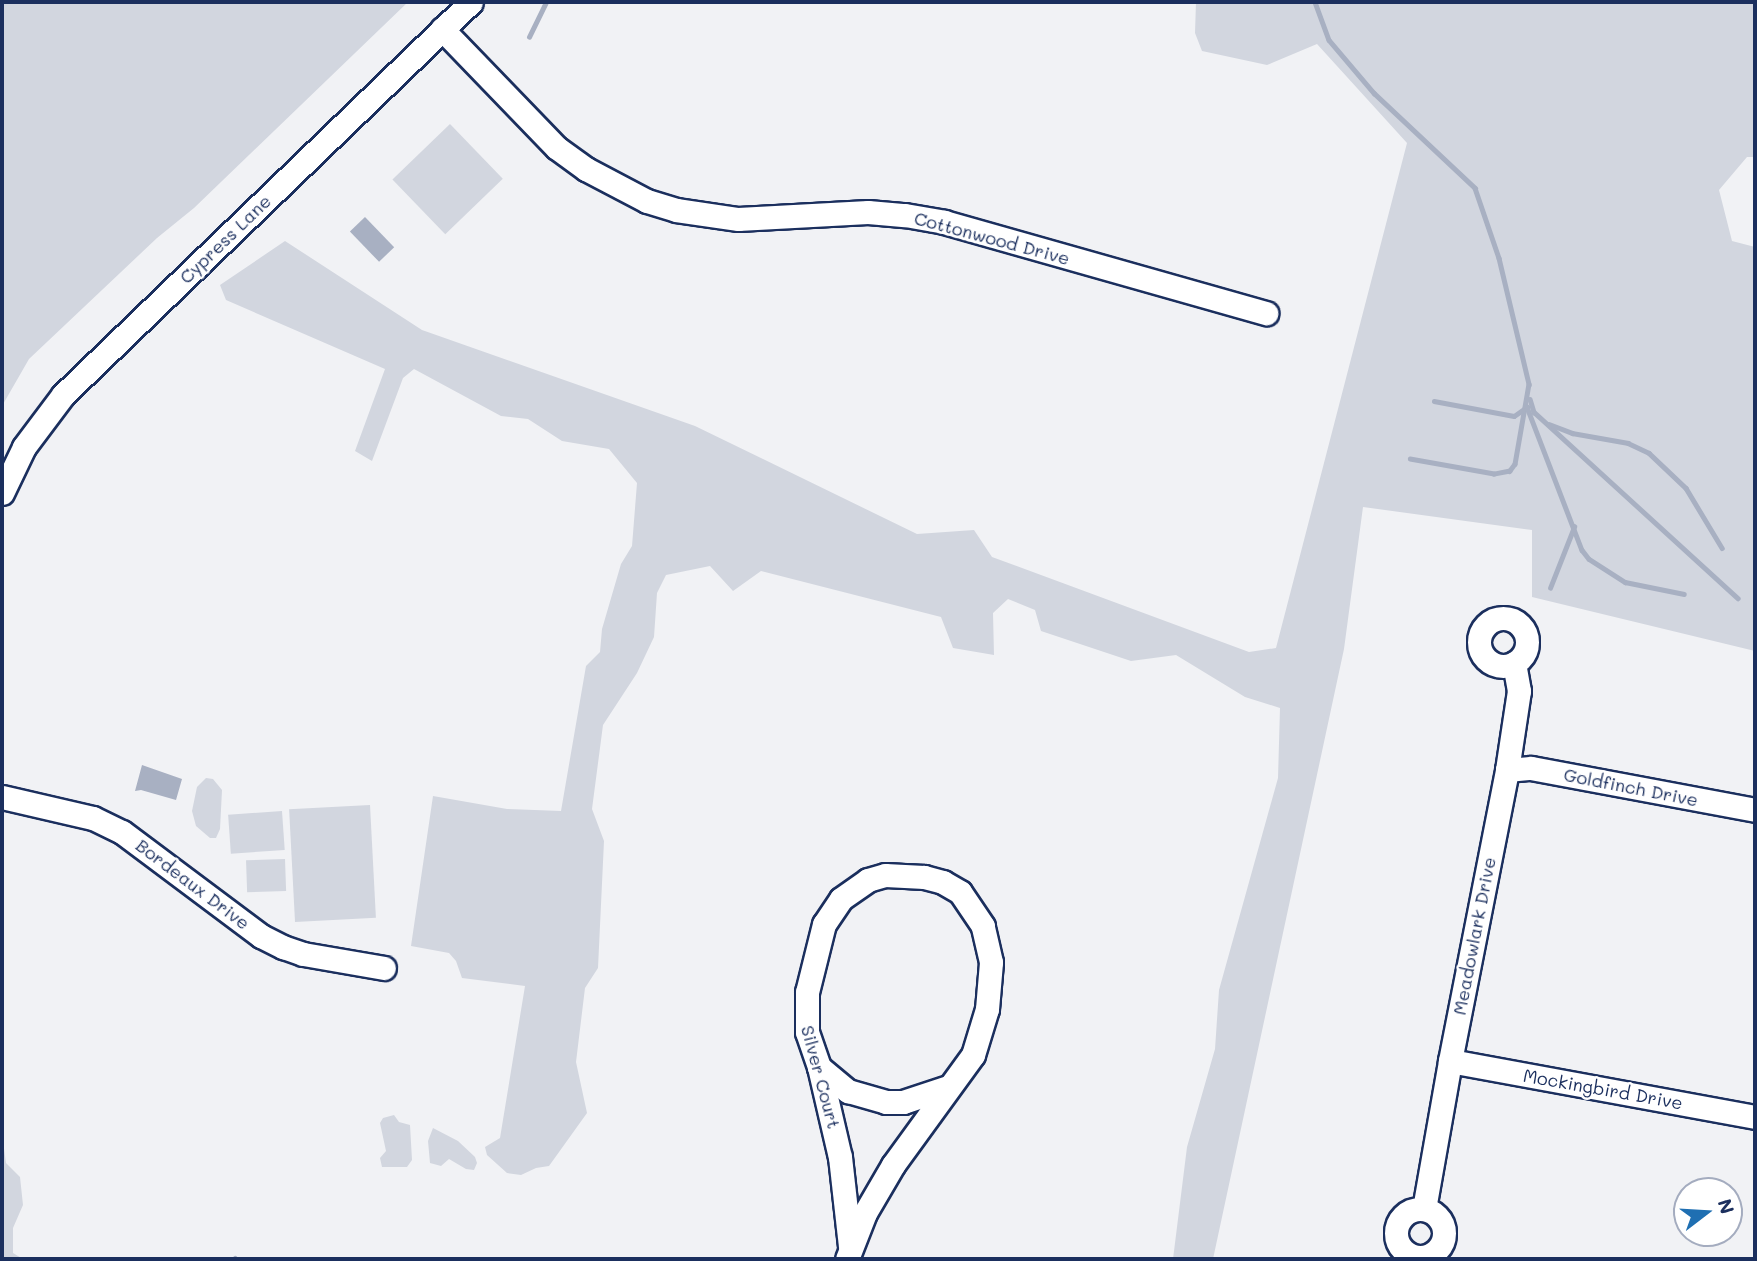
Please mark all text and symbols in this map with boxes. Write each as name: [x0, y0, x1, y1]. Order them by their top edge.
street label: Cypress Lane: [175, 190, 275, 288]
street label: Cottonwood Drive: [912, 207, 1072, 269]
street label: Goldfinch Drive: [1562, 763, 1700, 811]
street label: Bordeaux Drive: [132, 834, 254, 934]
street label: Meadowlark Drive: [1448, 855, 1500, 1017]
street label: Silver Court: [797, 1023, 845, 1131]
street label: Mockingbird Drive: [1521, 1064, 1685, 1114]
north arrow: [1673, 1177, 1743, 1247]
text: N: [1713, 1196, 1741, 1217]

